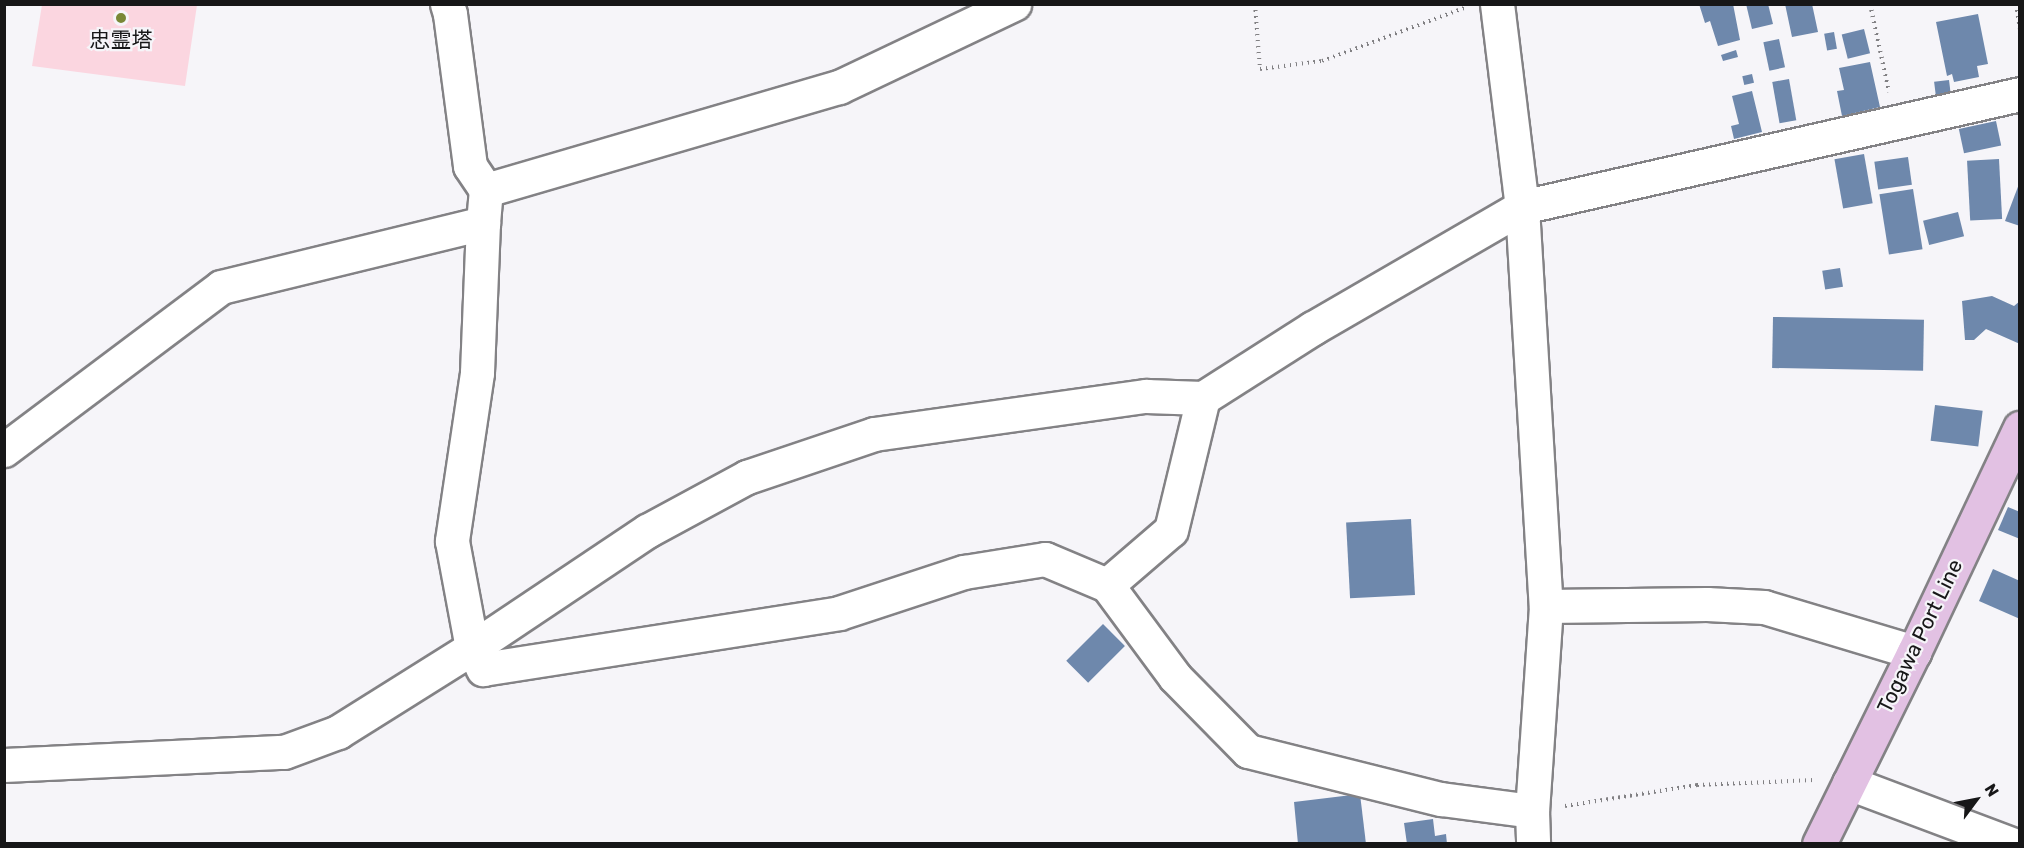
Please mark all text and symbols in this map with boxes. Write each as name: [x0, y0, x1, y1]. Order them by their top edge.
marker: 忠霊塔: [114, 11, 128, 25]
place label: 忠霊塔: [90, 27, 152, 53]
street label: Togawa Port Line: [1872, 555, 1968, 717]
north arrow: [1946, 770, 2006, 830]
text: N: [1981, 780, 2003, 800]

